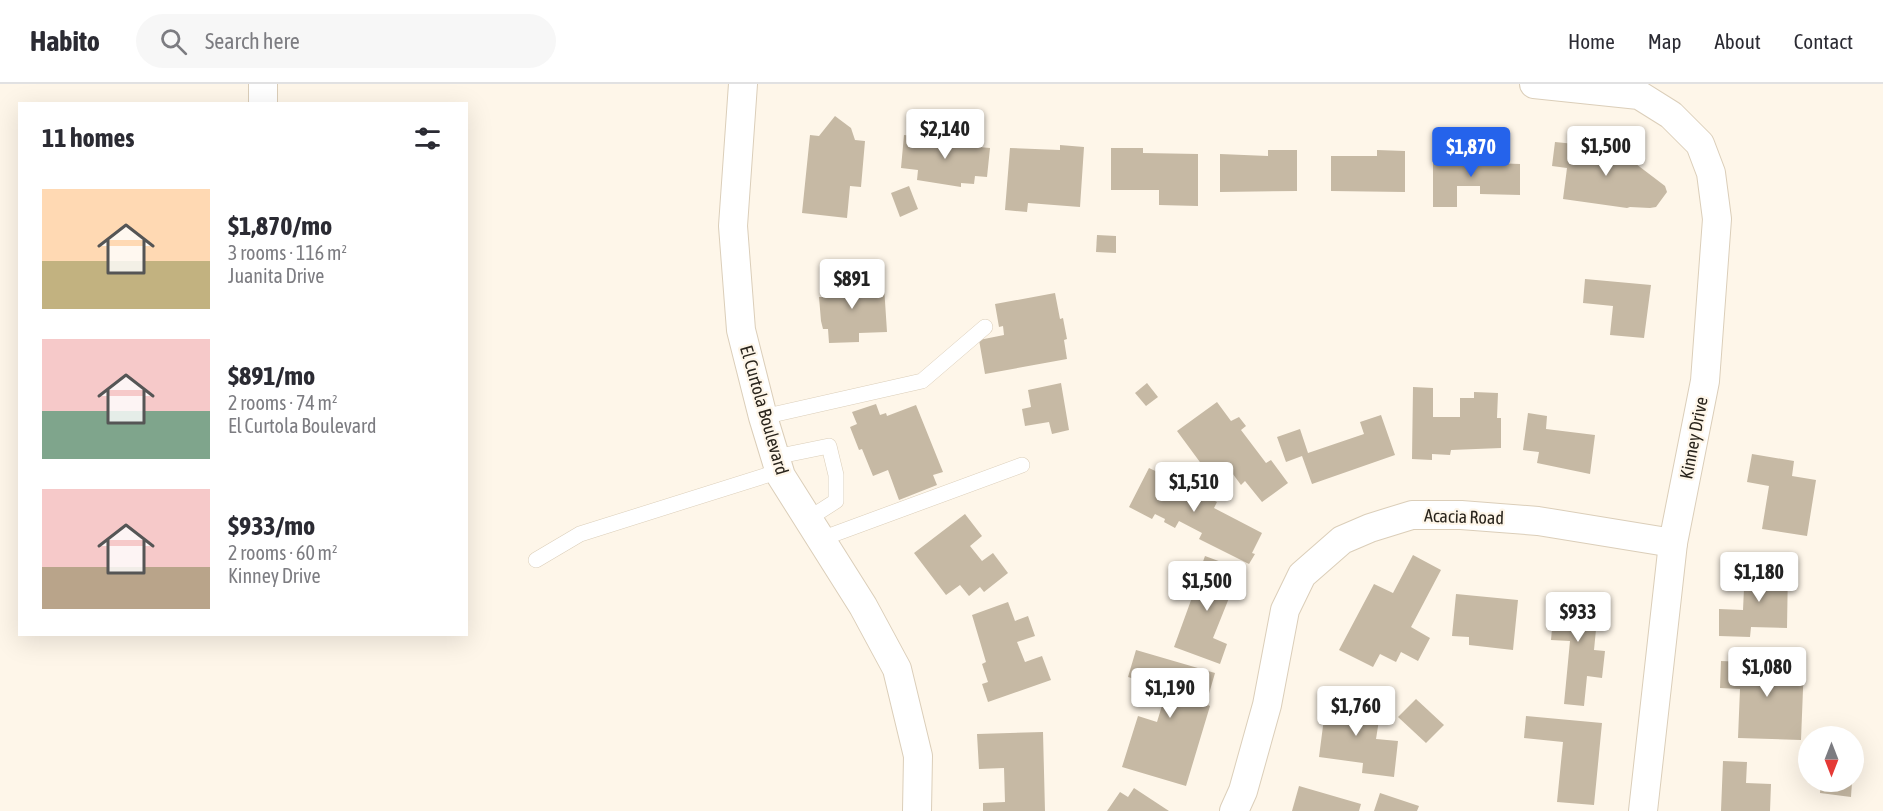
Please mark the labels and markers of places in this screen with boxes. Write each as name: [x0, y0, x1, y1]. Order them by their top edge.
pin: $2,140: [896, 109, 994, 160]
pin: $1,500: [1557, 126, 1655, 177]
pin: $1,870: [1422, 127, 1520, 178]
pin: $891: [816, 259, 888, 310]
pin: $1,510: [1145, 462, 1243, 513]
pin: $1,180: [1710, 552, 1808, 603]
pin: $1,500: [1158, 561, 1256, 612]
pin: $933: [1542, 592, 1614, 643]
pin: $1,080: [1718, 647, 1816, 698]
pin: $1,190: [1121, 668, 1219, 719]
pin: $1,760: [1307, 686, 1405, 737]

